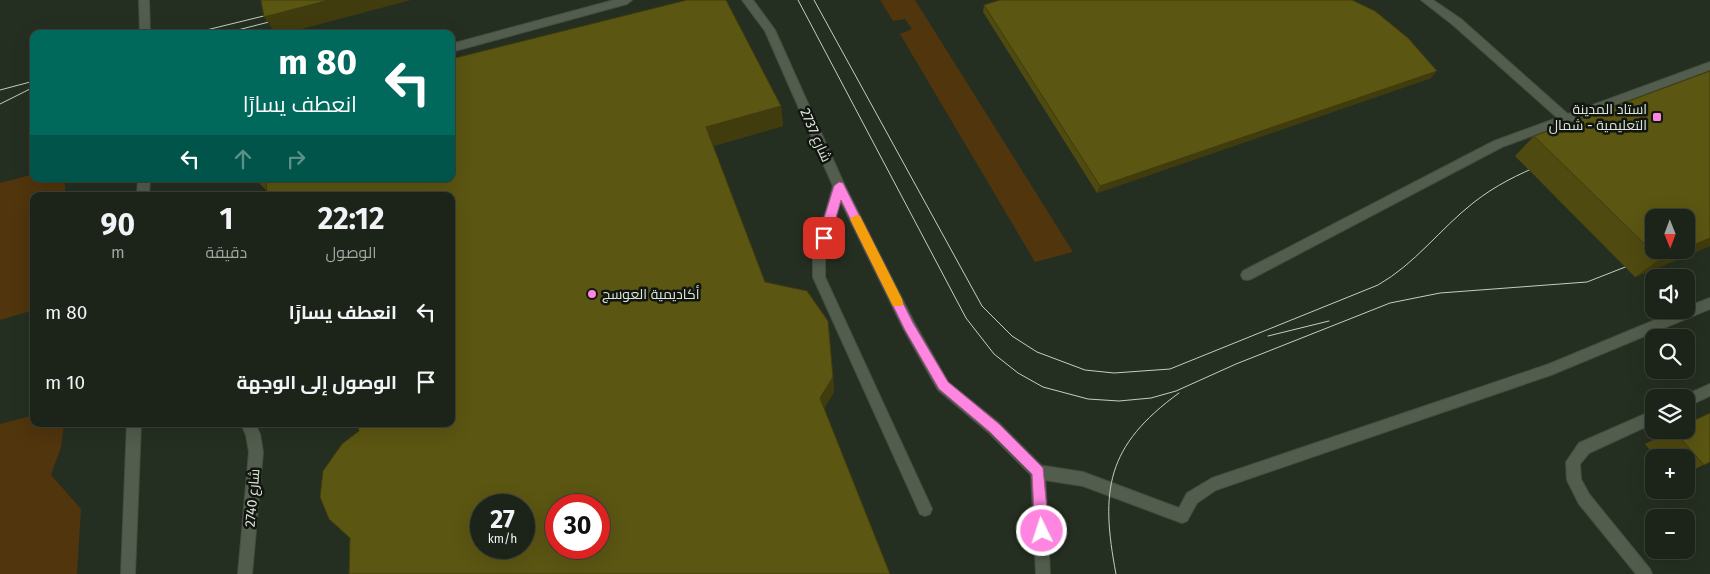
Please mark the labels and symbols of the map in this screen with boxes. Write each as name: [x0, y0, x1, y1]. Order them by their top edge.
place label: استاد المدينة التعليمية - شمال: [1549, 101, 1647, 134]
street label: شارع 2737: [796, 106, 835, 165]
marker: استاد المدينة التعليمية - شمال: [1651, 111, 1663, 123]
north arrow: [1645, 209, 1695, 259]
pin: [803, 217, 845, 259]
place label: أكاديمية العوسج: [602, 285, 700, 303]
marker: أكاديمية العوسج: [586, 288, 598, 300]
street label: شارع 2740: [241, 468, 264, 528]
speed limit sign: 30: [545, 494, 610, 559]
position arrow: [1015, 504, 1067, 556]

